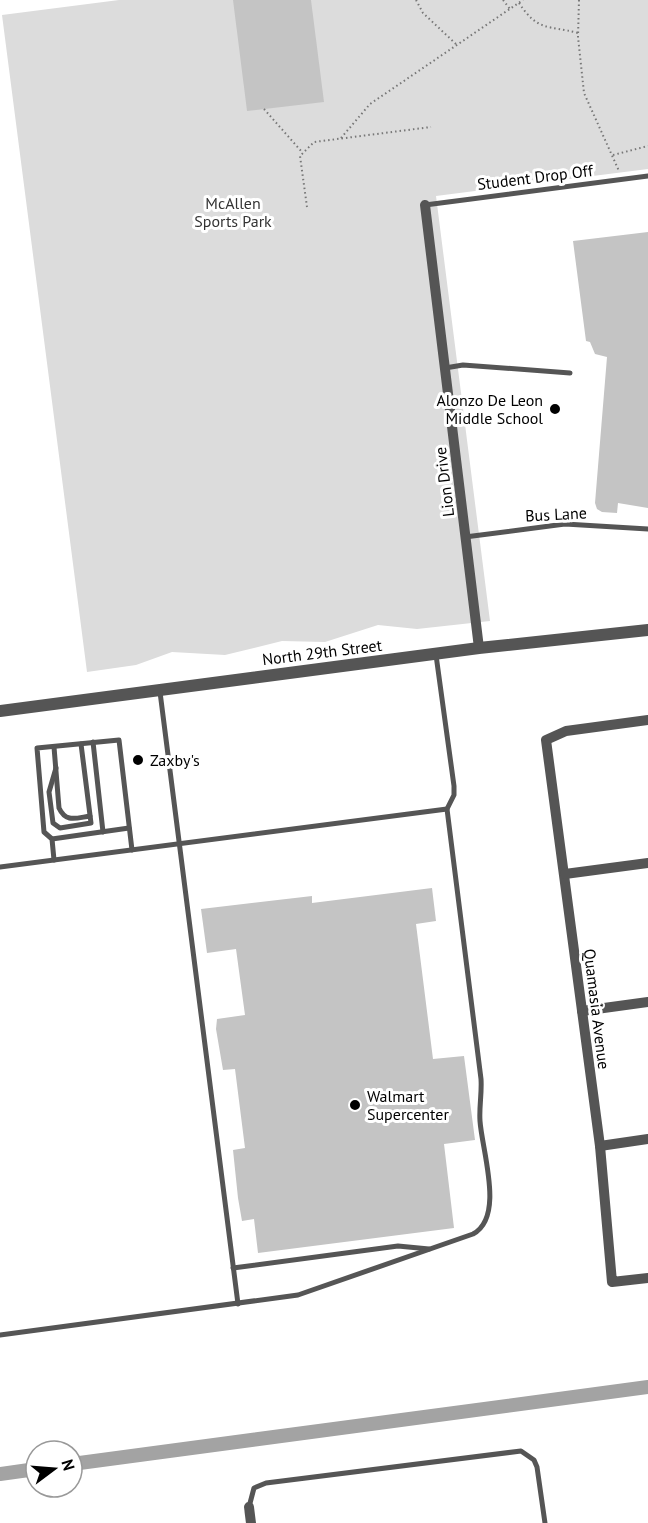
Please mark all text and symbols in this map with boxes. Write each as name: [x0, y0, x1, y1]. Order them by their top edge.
street label: Student Drop Off: [476, 160, 595, 194]
park label: McAllen Sports Park: [194, 193, 272, 231]
place label: Alonzo De Leon Middle School: [436, 390, 543, 428]
marker: Alonzo De Leon Middle School: [548, 402, 562, 416]
street label: Lion Drive: [430, 446, 458, 518]
street label: Bus Lane: [525, 502, 587, 526]
street label: North 29th Street: [261, 635, 384, 669]
place label: Zaxby's: [150, 750, 200, 770]
marker: Zaxby's: [131, 753, 145, 767]
street label: Quamasia Avenue: [580, 948, 614, 1070]
place label: Walmart Supercenter: [367, 1086, 449, 1124]
marker: Walmart Supercenter: [348, 1098, 362, 1112]
north arrow: [24, 1439, 84, 1499]
text: N: [57, 1457, 79, 1473]

